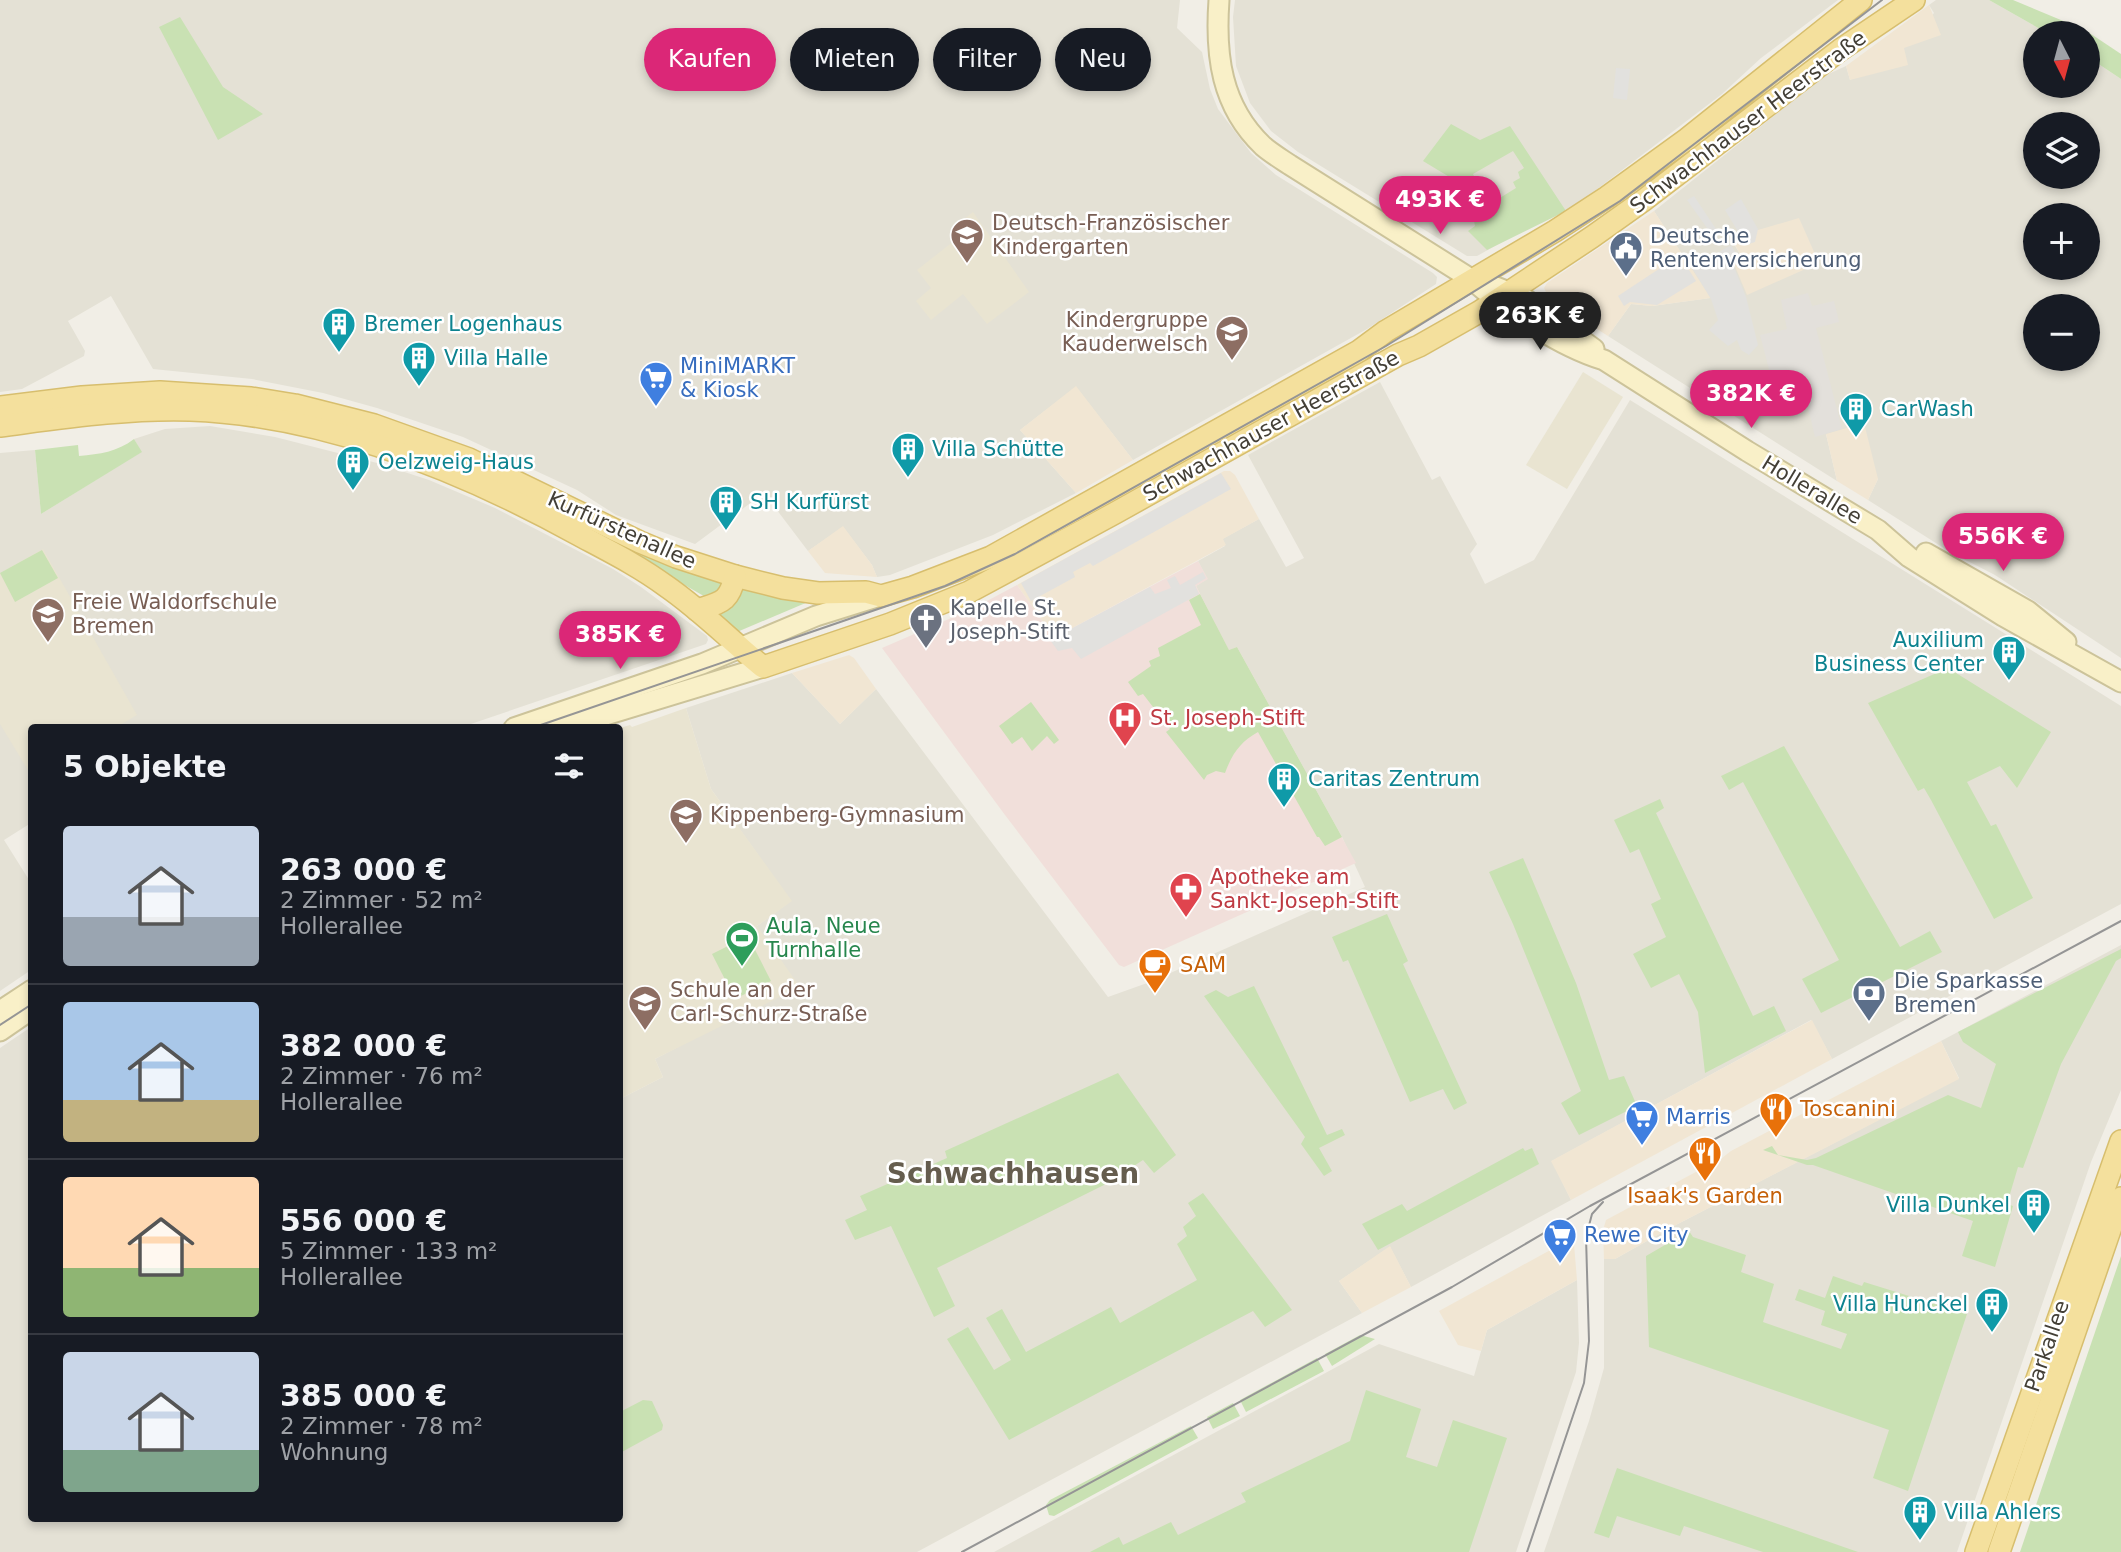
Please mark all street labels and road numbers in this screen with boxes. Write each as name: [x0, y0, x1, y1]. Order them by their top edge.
street label: Schwachhauser Heerstraße: [1625, 26, 1871, 218]
street label: Schwachhauser Heerstraße: [1139, 345, 1403, 507]
street label: Hollerallee: [1758, 451, 1866, 529]
street label: Kurfürstenallee: [544, 487, 700, 573]
street label: Parkallee: [2020, 1297, 2074, 1395]

